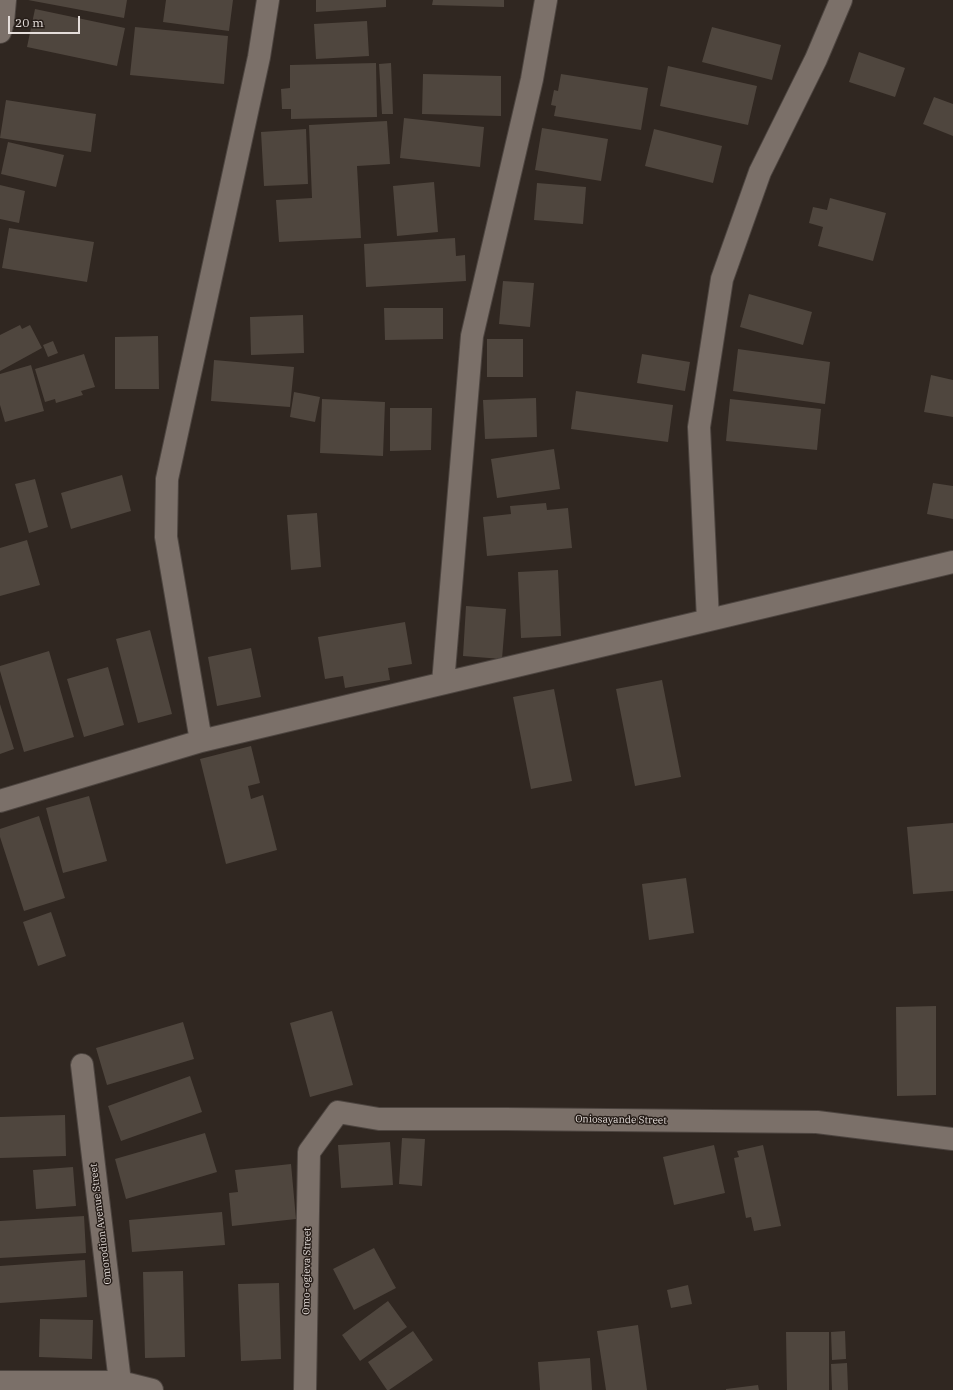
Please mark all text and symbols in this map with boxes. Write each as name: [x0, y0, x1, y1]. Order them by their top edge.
scale bar: [10, 8, 82, 34]
text: 20 m: [15, 15, 44, 30]
street label: Oniosayande Street: [575, 1113, 667, 1127]
street label: Omorodion Avenue Street: [88, 1163, 114, 1285]
street label: Omo-ogieva Street: [300, 1227, 314, 1315]

